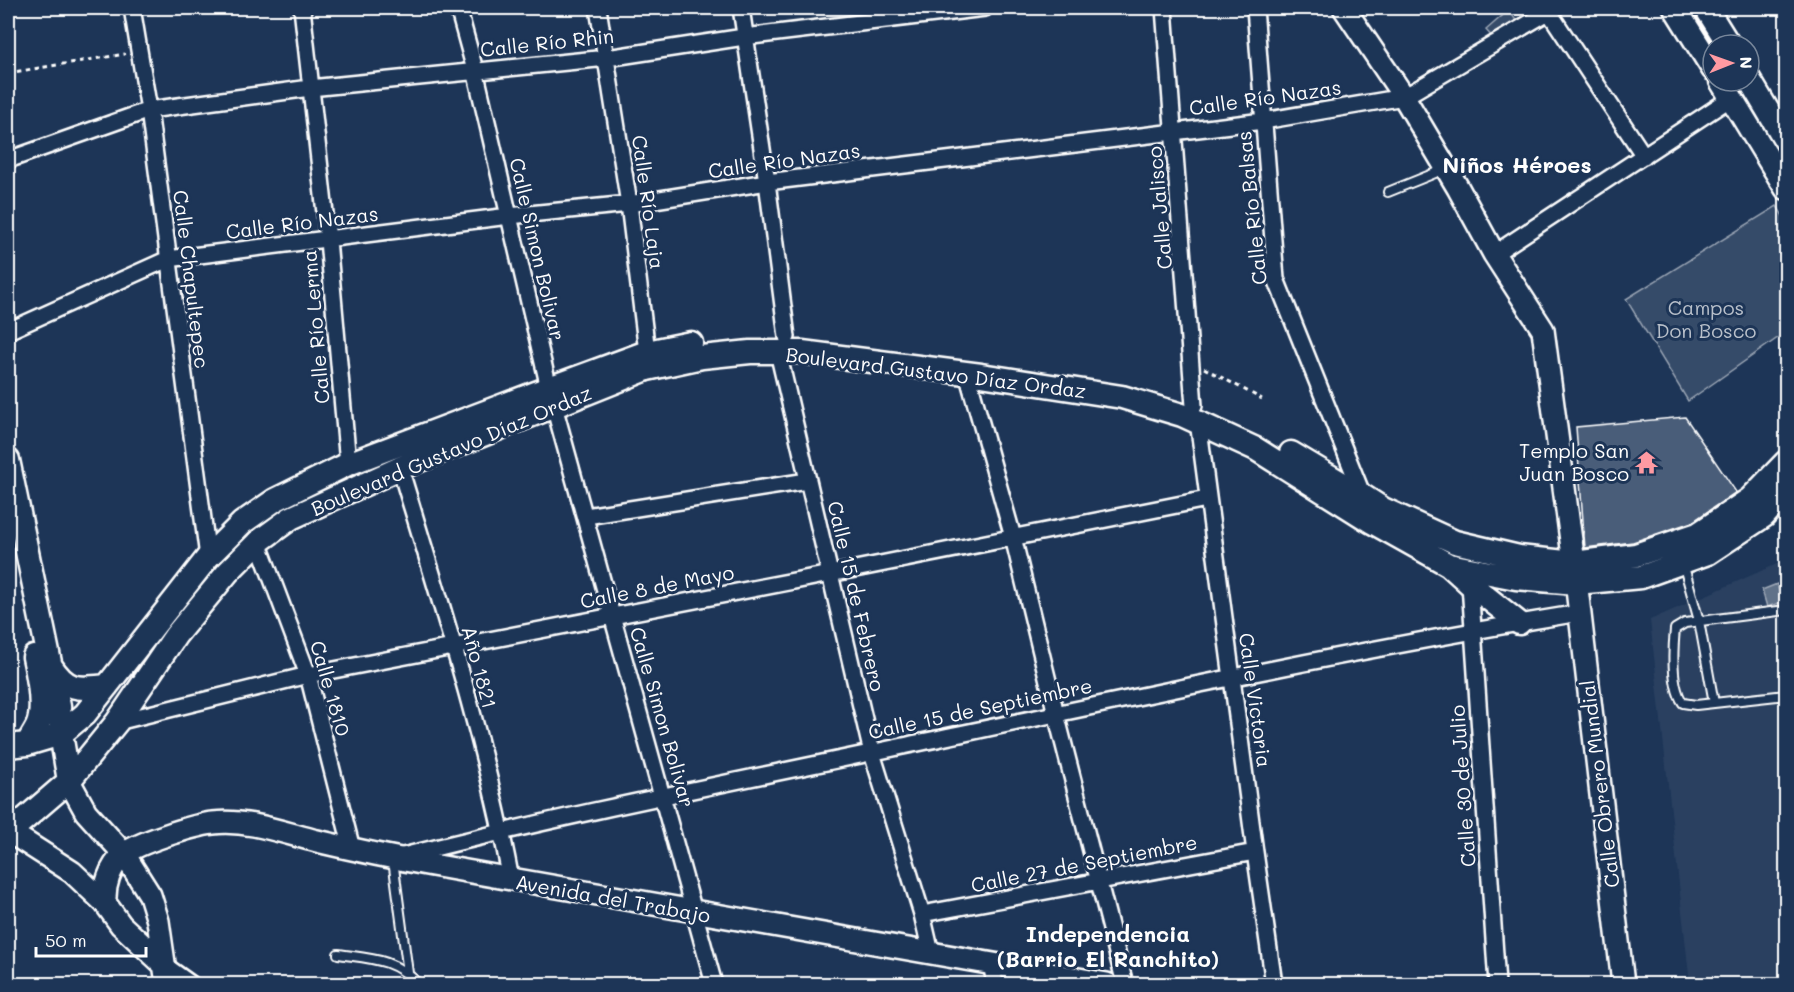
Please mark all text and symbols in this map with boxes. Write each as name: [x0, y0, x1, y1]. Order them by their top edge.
street label: Calle Río Rhin: [479, 22, 615, 62]
north arrow: [1701, 33, 1761, 93]
text: N: [1736, 56, 1757, 69]
street label: Calle Río Nazas: [1187, 73, 1343, 121]
street label: Calle Río Balsas: [1230, 130, 1272, 286]
street label: Calle Río Laja: [627, 133, 671, 271]
street label: Calle Río Nazas: [706, 136, 862, 184]
street label: Calle Jalisco: [1141, 145, 1177, 271]
district label: Niños Héroes: [1443, 150, 1591, 179]
street label: Calle Simon Bolivar: [504, 155, 572, 343]
street label: Calle Chapultepec: [168, 188, 216, 370]
street label: Calle Río Nazas: [224, 200, 380, 244]
street label: Calle Río Lerma: [295, 249, 335, 405]
park label: Campos Don Bosco: [1656, 294, 1756, 343]
street label: Boulevard Gustavo Díaz Ordaz: [784, 341, 1088, 403]
street label: Boulevard Gustavo Díaz Ordaz: [307, 379, 595, 521]
place label: Templo San Juan Bosco: [1519, 437, 1629, 486]
temple icon: Templo San Juan Bosco: [1634, 449, 1660, 475]
street label: Calle 15 de Febrero: [822, 498, 892, 694]
street label: Calle 8 de Mayo: [578, 558, 736, 614]
street label: Año 1821: [457, 623, 503, 711]
street label: Calle Simon Bolivar: [625, 624, 701, 810]
street label: Calle Victoria: [1234, 631, 1278, 769]
street label: Calle 1810: [305, 637, 357, 739]
street label: Calle 15 de Septiembre: [866, 672, 1094, 744]
street label: Calle Obrero Mundial: [1573, 679, 1625, 889]
street label: Calle 30 de Julio: [1443, 704, 1481, 868]
street label: Calle 27 de Septiembre: [969, 828, 1199, 898]
street label: Avenida del Trabajo: [514, 868, 713, 928]
district label: Independencia (Barrio El Ranchito): [997, 919, 1219, 973]
scale bar: [36, 920, 146, 958]
text: 50 m: [45, 928, 87, 952]

